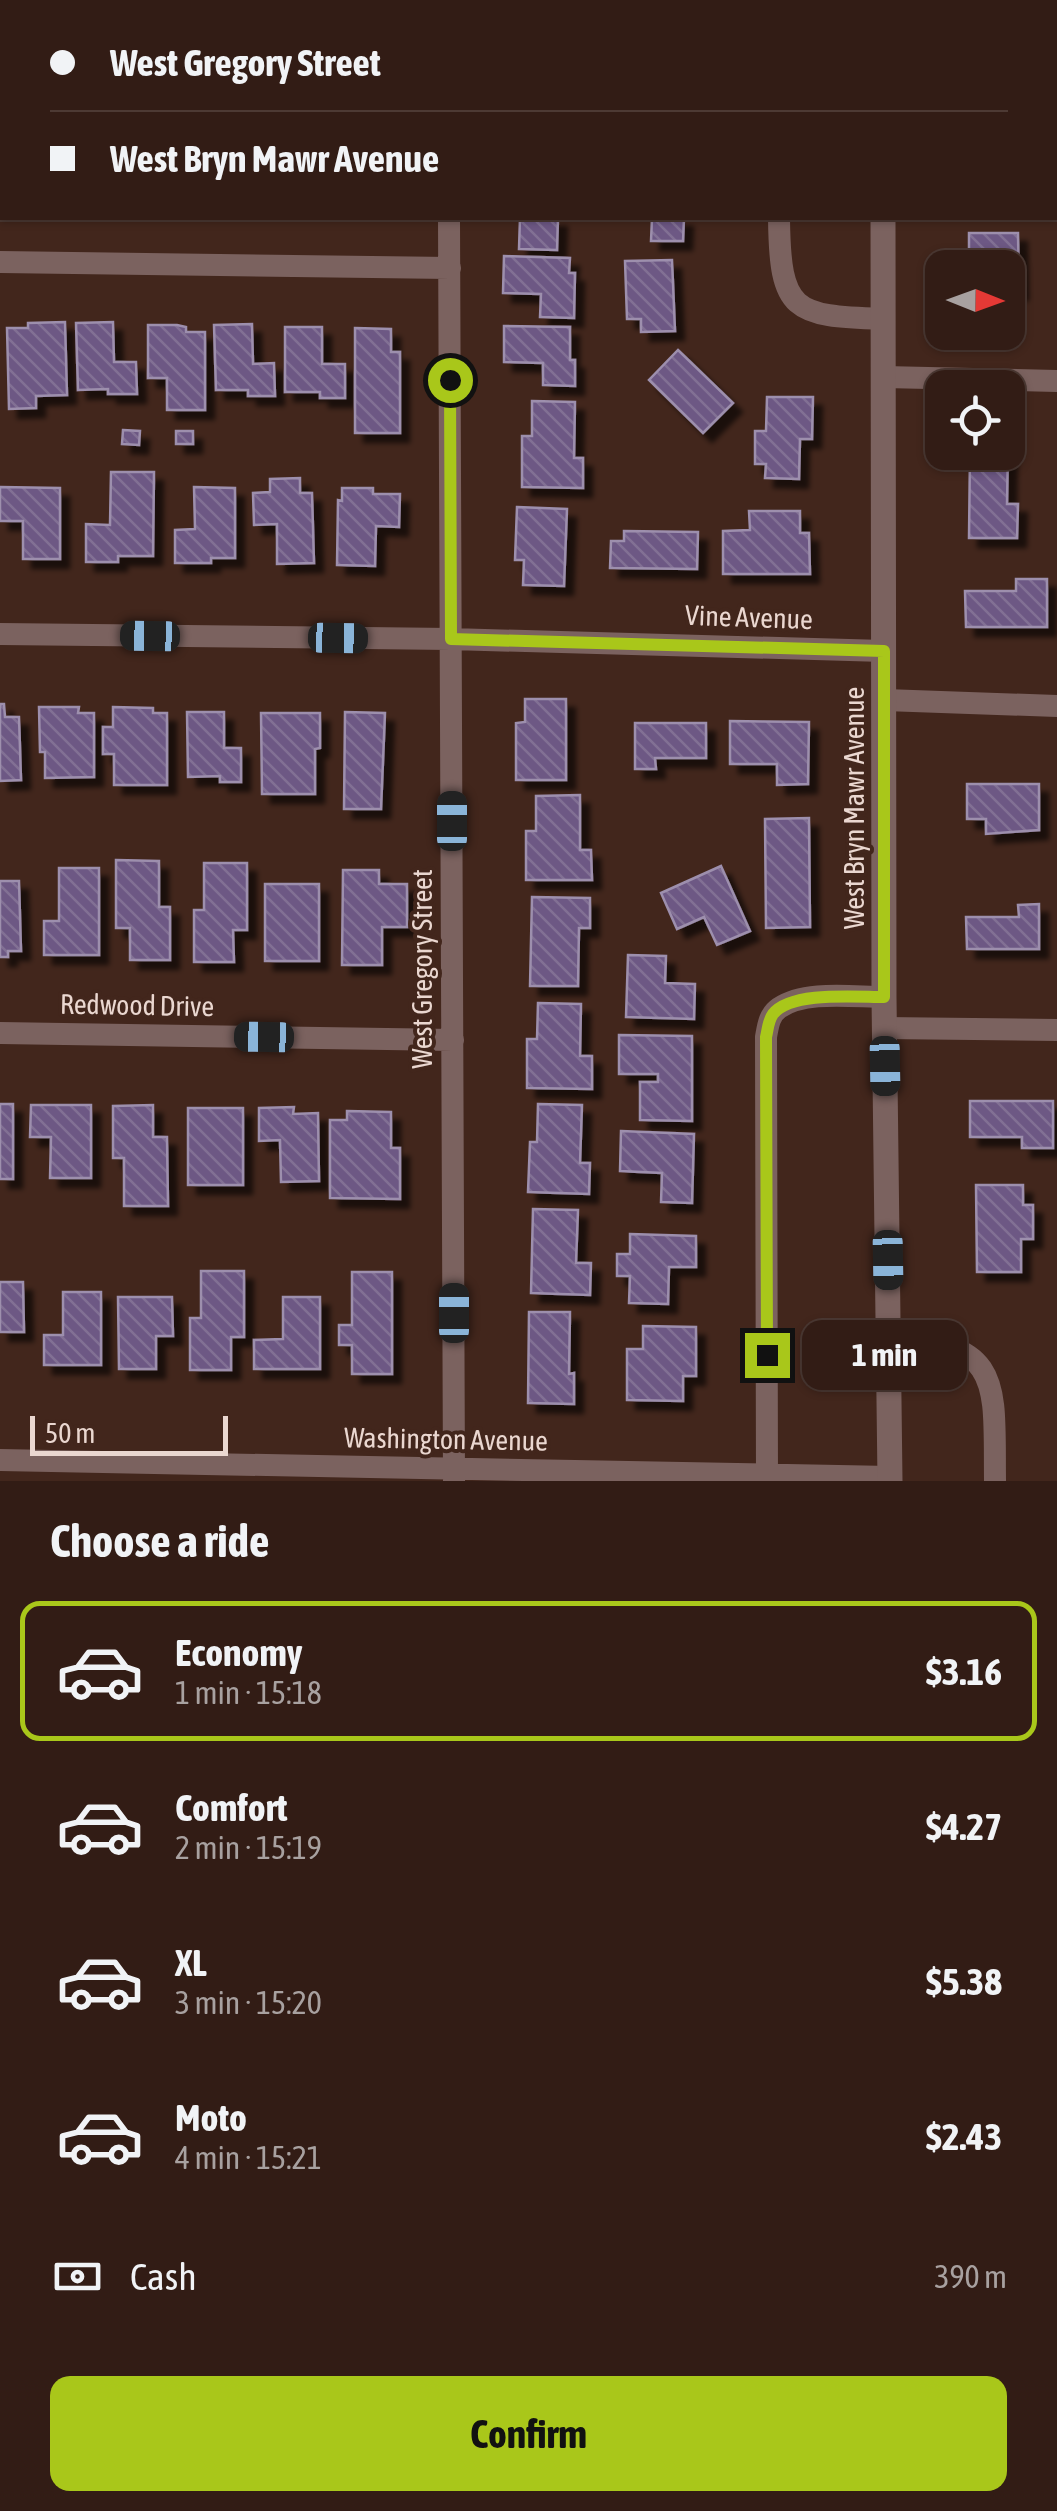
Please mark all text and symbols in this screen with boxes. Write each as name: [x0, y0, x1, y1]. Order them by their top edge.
text: West Gregory Street: [110, 41, 381, 84]
text: West Bryn Mawr Avenue: [110, 137, 439, 180]
north arrow: [925, 250, 1025, 350]
map controls: [925, 250, 1025, 470]
route start: [428, 358, 473, 403]
button: locate: [925, 370, 1025, 470]
street label: Vine Avenue: [685, 599, 813, 635]
car: [120, 620, 180, 652]
car: [308, 622, 368, 654]
street label: West Bryn Mawr Avenue: [838, 687, 870, 929]
car: [437, 791, 467, 851]
street label: West Gregory Street: [406, 869, 438, 1069]
street label: Redwood Drive: [60, 988, 214, 1022]
car: [234, 1021, 294, 1053]
car: [869, 1036, 901, 1096]
car: [872, 1230, 904, 1290]
car: [439, 1283, 469, 1343]
callout: 1 min: [802, 1320, 967, 1390]
route end: [745, 1333, 790, 1378]
text: 1 min: [852, 1336, 917, 1373]
scale bar: [30, 1411, 228, 1456]
text: 50 m: [45, 1417, 95, 1449]
street label: Washington Avenue: [344, 1421, 548, 1457]
text: Choose a ride: [50, 1515, 269, 1567]
icon: car: [55, 1626, 145, 1716]
text: Economy: [175, 1631, 302, 1674]
text: $3.16: [926, 1650, 1002, 1693]
text: 1 min · 15:18: [175, 1674, 322, 1711]
icon: car: [55, 1781, 145, 1871]
text: Comfort: [175, 1786, 287, 1829]
text: $4.27: [926, 1805, 1002, 1848]
text: 2 min · 15:19: [175, 1829, 322, 1866]
icon: car: [55, 1936, 145, 2026]
text: XL: [175, 1941, 207, 1984]
text: $5.38: [926, 1960, 1002, 2003]
text: 3 min · 15:20: [175, 1984, 322, 2021]
icon: car: [55, 2091, 145, 2181]
text: Moto: [175, 2096, 247, 2139]
text: $2.43: [926, 2115, 1002, 2158]
text: 4 min · 15:21: [175, 2139, 322, 2176]
icon: cash: [50, 2249, 105, 2304]
text: Cash: [130, 2255, 197, 2298]
text: 390 m: [934, 2258, 1007, 2295]
button: Confirm: [50, 2376, 1007, 2491]

